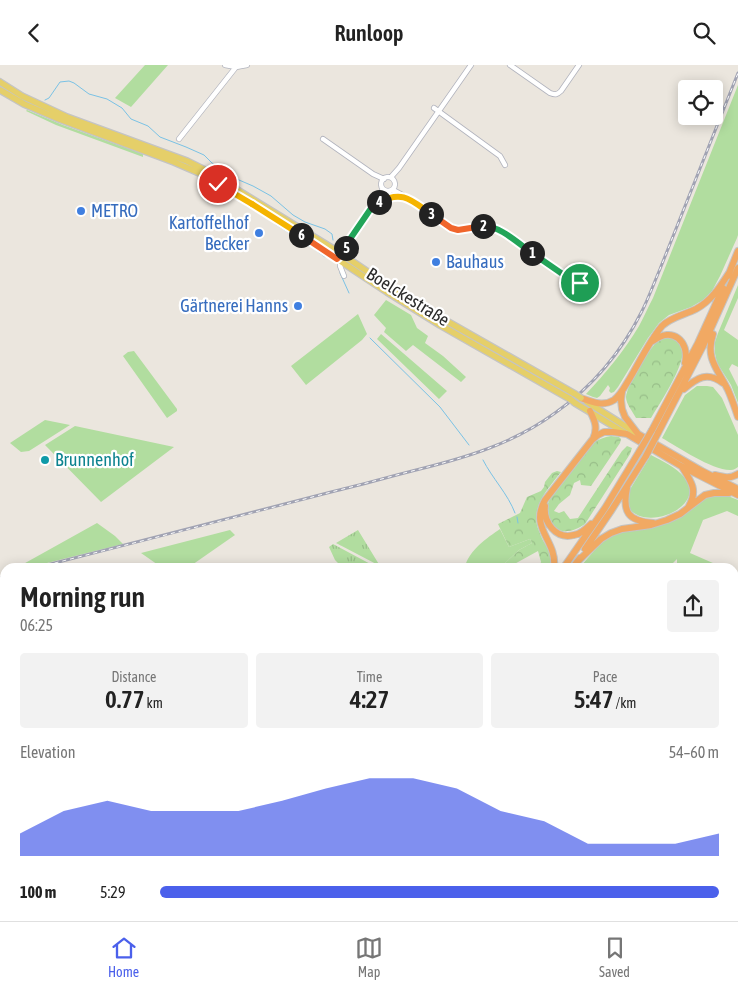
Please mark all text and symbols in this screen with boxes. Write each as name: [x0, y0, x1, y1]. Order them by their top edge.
icon: back: [20, 19, 48, 47]
icon: search: [690, 19, 718, 47]
text: Runloop: [334, 20, 404, 46]
map controls: [678, 80, 723, 125]
button: locate: [678, 80, 723, 125]
pin: [197, 163, 239, 205]
icon: check: [204, 170, 232, 198]
pin: 4: [366, 189, 392, 215]
text: 4: [376, 194, 383, 210]
place label: METRO: [91, 200, 138, 221]
pin: 3: [418, 201, 444, 227]
marker: METRO: [75, 205, 87, 217]
text: 3: [428, 206, 435, 222]
place label: Kartoffelhof Becker: [169, 212, 250, 254]
pin: 2: [470, 213, 496, 239]
text: 2: [480, 218, 487, 234]
pin: 6: [288, 223, 314, 247]
marker: Kartoffelhof Becker: [253, 227, 265, 239]
text: 6: [298, 227, 305, 243]
pin: 5: [334, 235, 358, 261]
text: 5: [343, 240, 350, 256]
pin: 1: [520, 241, 544, 265]
text: 1: [529, 245, 536, 261]
place label: Bauhaus: [446, 251, 504, 272]
marker: Bauhaus: [430, 256, 442, 268]
pin: [559, 262, 601, 304]
street label: Boelckestraße: [363, 263, 454, 330]
icon: arrive: [566, 269, 594, 297]
place label: Gärtnerei Hanns: [180, 295, 288, 316]
marker: Gärtnerei Hanns: [292, 300, 304, 312]
place label: Brunnenhof: [55, 449, 134, 470]
marker: Brunnenhof: [39, 454, 51, 466]
button: share: [667, 580, 719, 632]
text: Morning run: [20, 581, 145, 613]
text: 06:25: [20, 616, 53, 634]
text: Distance: [111, 669, 156, 685]
text: Time: [357, 669, 382, 685]
text: Pace: [593, 669, 617, 685]
text: 0.77: [105, 685, 145, 713]
text: 4:27: [350, 685, 389, 713]
text: 5:47: [574, 685, 614, 713]
text: km: [145, 695, 163, 711]
text: /km: [614, 695, 636, 711]
text: Elevation: [20, 743, 75, 761]
text: 54–60 m: [669, 743, 719, 761]
text: 100 m: [20, 883, 56, 901]
text: 5:29: [100, 883, 125, 901]
tab: Home: [108, 934, 139, 980]
tab: Map: [355, 934, 383, 980]
tab: Saved: [599, 934, 630, 980]

